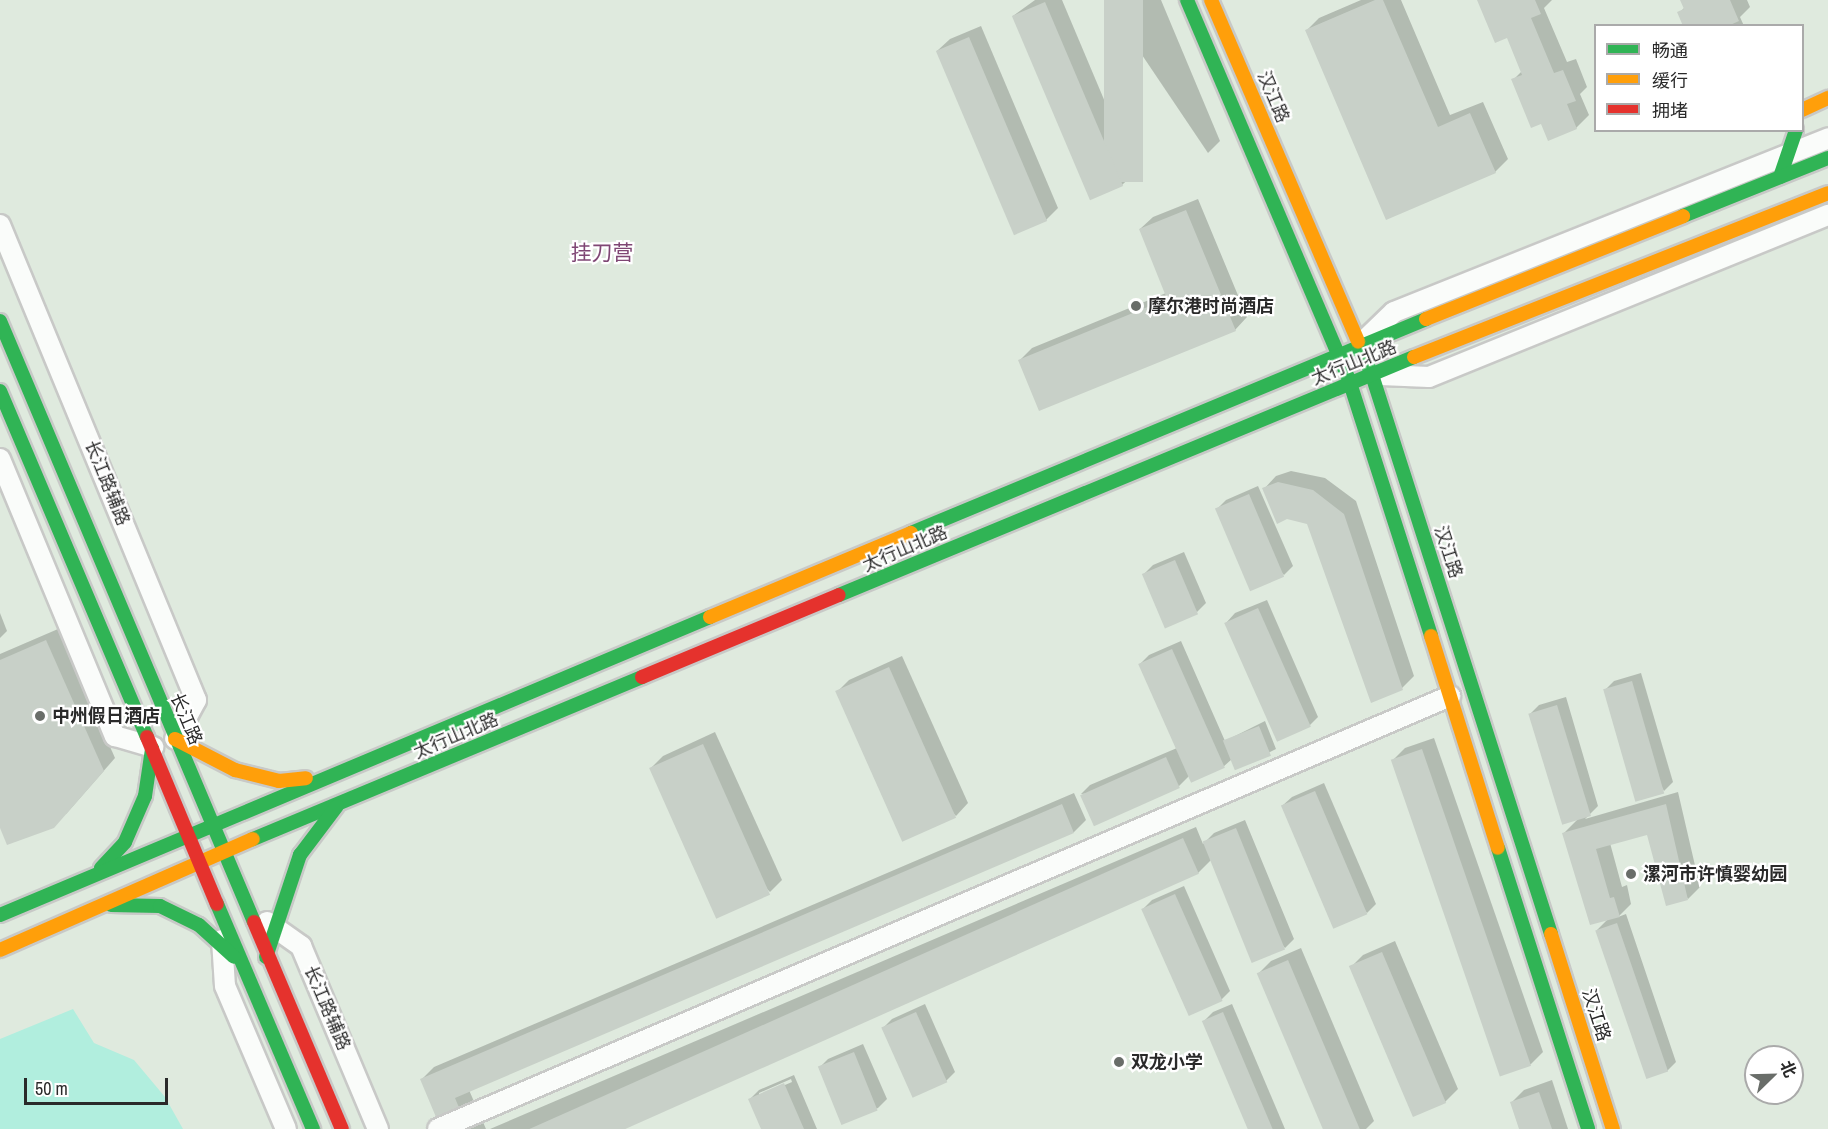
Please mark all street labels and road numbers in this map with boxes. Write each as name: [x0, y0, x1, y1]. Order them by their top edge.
street label: 汉江路: [1253, 68, 1293, 126]
street label: 太行山北路: [1308, 336, 1400, 390]
street label: 长江路辅路: [80, 437, 134, 529]
street label: 太行山北路: [859, 521, 951, 577]
street label: 汉江路: [1429, 523, 1467, 581]
street label: 长江路: [166, 690, 206, 748]
street label: 太行山北路: [410, 708, 502, 764]
street label: 长江路辅路: [299, 962, 355, 1054]
street label: 汉江路: [1577, 986, 1615, 1044]

